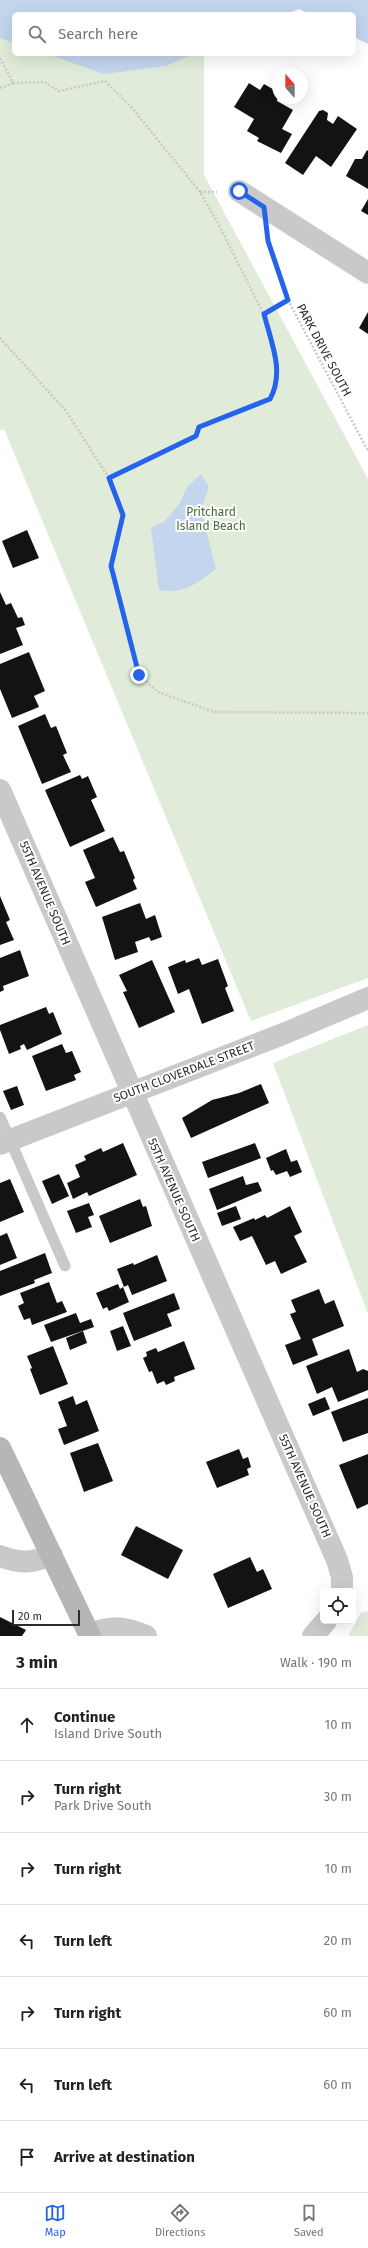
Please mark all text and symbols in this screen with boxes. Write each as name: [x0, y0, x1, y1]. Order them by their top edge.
search box: [12, 12, 356, 56]
icon: search: [26, 23, 48, 45]
text: Search here: [58, 25, 138, 43]
north arrow: [272, 68, 308, 104]
route start: [230, 182, 248, 200]
street label: PARK DRIVE SOUTH: [294, 301, 354, 399]
park label: Pritchard Island Beach: [176, 505, 246, 533]
route end: [130, 666, 148, 684]
street label: 55TH AVENUE SOUTH: [17, 839, 73, 947]
street label: SOUTH CLOVERDALE STREET: [112, 1038, 257, 1105]
street label: 55TH AVENUE SOUTH: [145, 1136, 203, 1244]
street label: 55TH AVENUE SOUTH: [276, 1432, 334, 1540]
map controls: [320, 1588, 356, 1624]
button: locate: [320, 1588, 356, 1624]
scale bar: [12, 1608, 80, 1627]
text: 20 m: [18, 1610, 42, 1623]
text: 3 min: [16, 1652, 58, 1673]
text: Walk · 190 m: [280, 1655, 352, 1670]
text: Continue: [54, 1708, 115, 1726]
icon: ahead: [16, 1714, 38, 1736]
text: 10 m: [325, 1717, 352, 1732]
text: Island Drive South: [54, 1726, 162, 1741]
text: Turn right: [54, 1780, 121, 1798]
icon: right: [16, 1786, 38, 1808]
text: 30 m: [324, 1789, 352, 1804]
text: Park Drive South: [54, 1798, 152, 1813]
icon: right: [16, 1858, 38, 1880]
text: Turn right: [54, 1860, 121, 1878]
text: 10 m: [325, 1861, 352, 1876]
icon: left: [16, 1930, 38, 1952]
text: Turn left: [54, 1932, 112, 1950]
text: 20 m: [324, 1933, 352, 1948]
icon: right: [16, 2002, 38, 2024]
text: Turn right: [54, 2004, 121, 2022]
text: 60 m: [323, 2005, 352, 2020]
icon: left: [16, 2074, 38, 2096]
text: Turn left: [54, 2076, 112, 2094]
text: 60 m: [323, 2077, 352, 2092]
icon: arrive: [16, 2146, 38, 2168]
text: Arrive at destination: [54, 2148, 195, 2166]
tab: Map: [44, 2202, 66, 2239]
tab: Directions: [155, 2202, 205, 2239]
tab: Saved: [294, 2202, 324, 2239]

